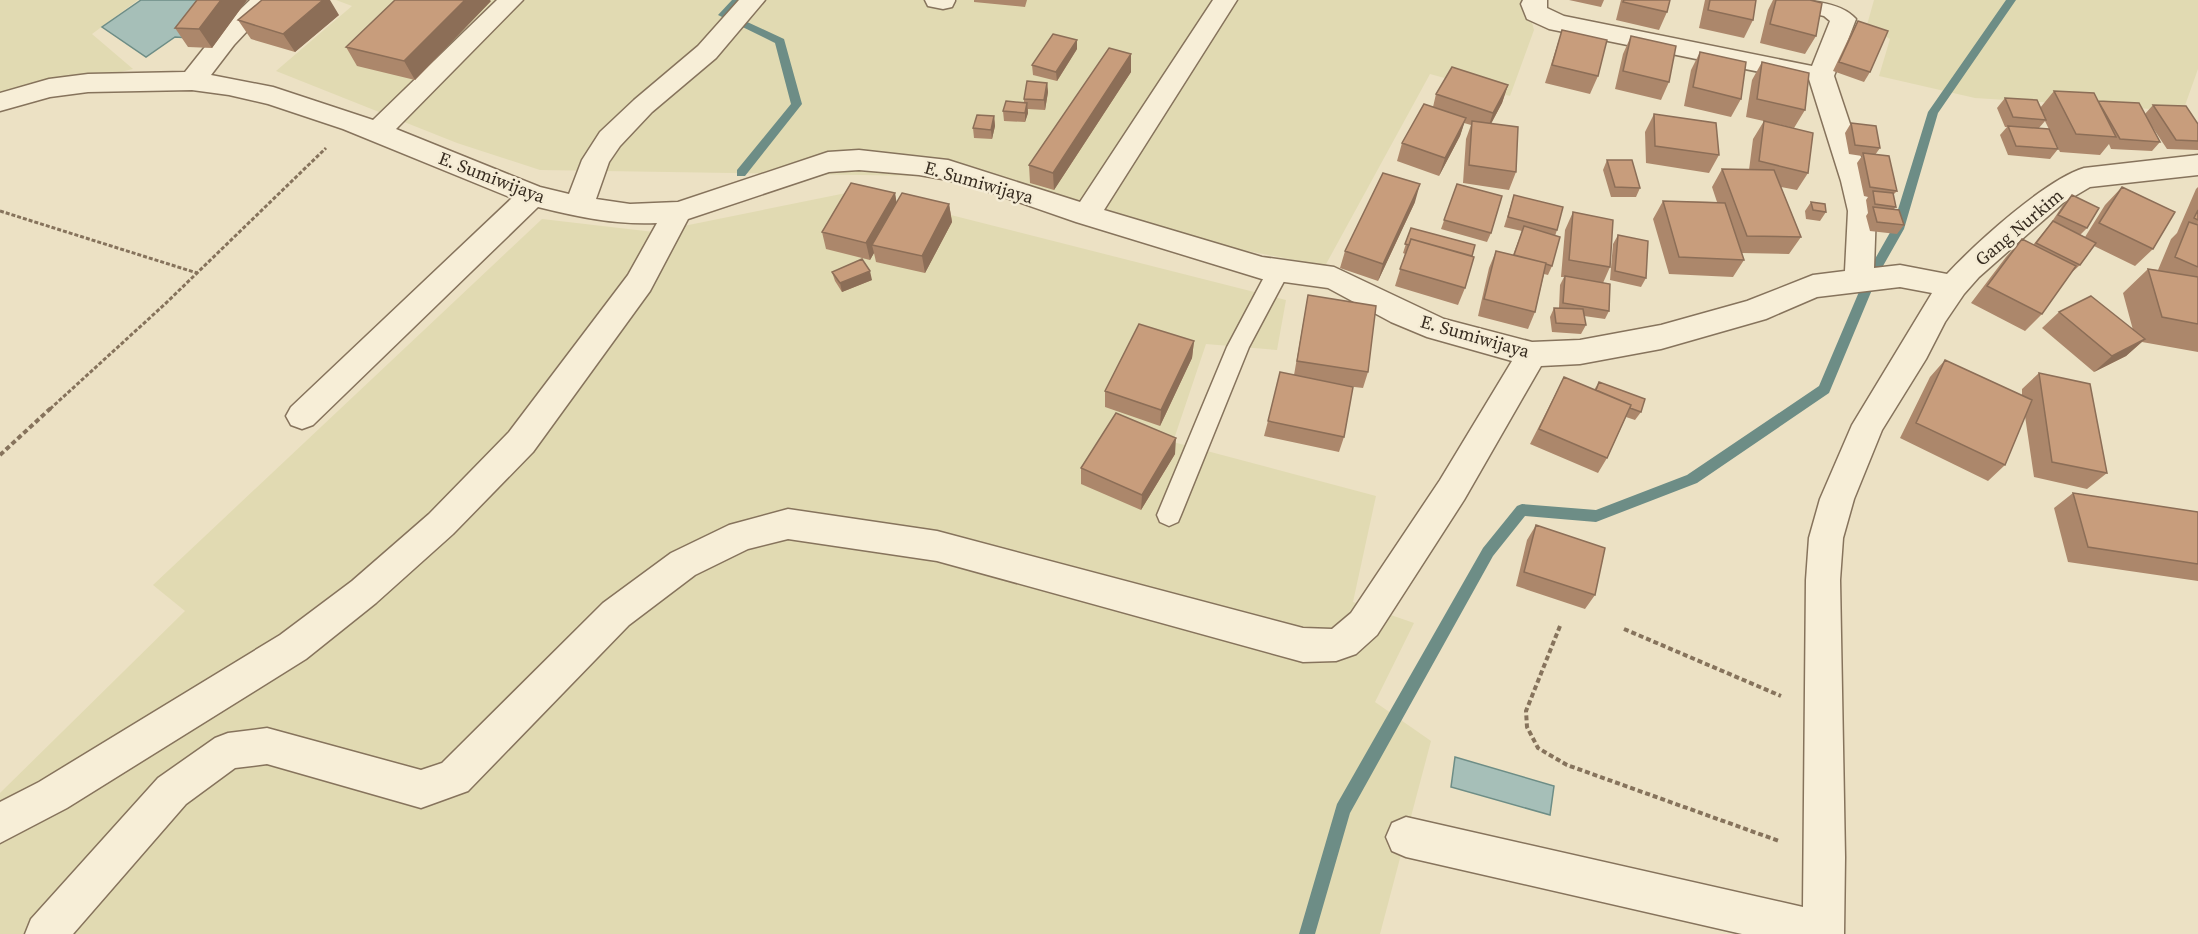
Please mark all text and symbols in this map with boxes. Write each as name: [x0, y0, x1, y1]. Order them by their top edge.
street label: E. Sumiwijaya: [435, 145, 550, 209]
street label: E. Sumiwijaya: [921, 154, 1037, 210]
street label: Gang Nurkim: [1970, 183, 2068, 271]
street label: E. Sumiwijaya: [1417, 308, 1533, 364]

